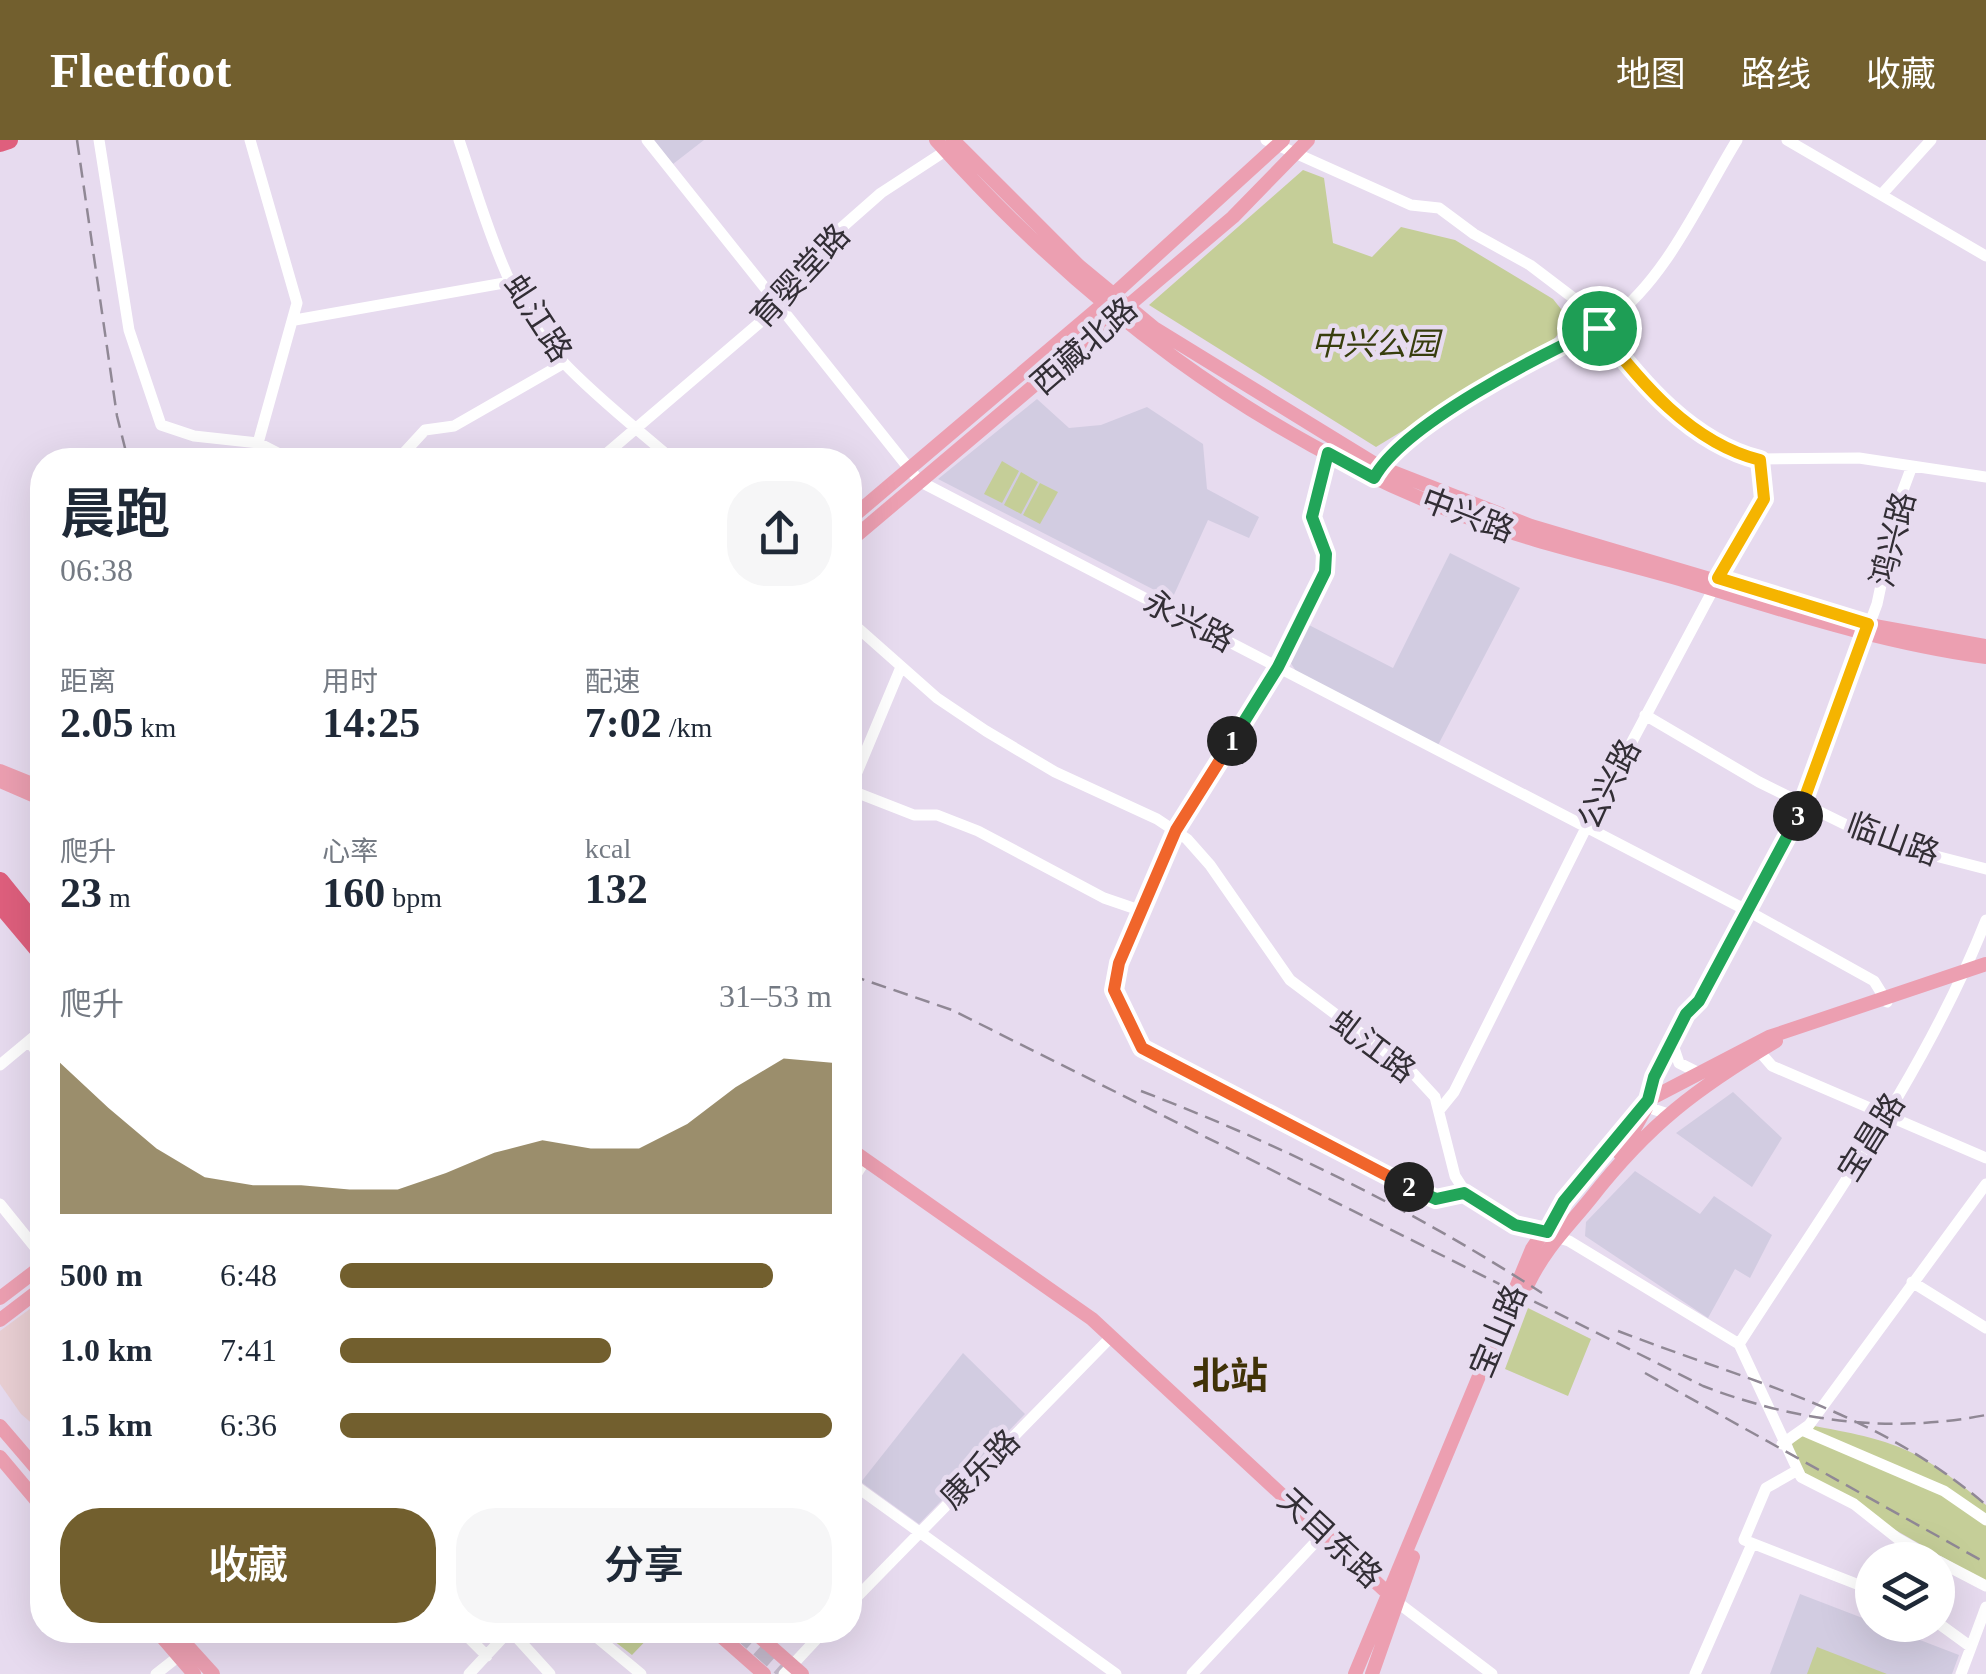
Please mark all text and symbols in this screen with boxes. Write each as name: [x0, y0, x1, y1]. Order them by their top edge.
text: Fleetfoot: [50, 44, 231, 97]
text: 地图: [1616, 55, 1686, 94]
text: 路线: [1741, 55, 1811, 94]
text: 收藏: [1866, 55, 1936, 94]
street label: 育婴堂路: [743, 217, 857, 335]
street label: 虬江路: [497, 268, 579, 368]
pin: [1557, 286, 1642, 371]
street label: 西藏北路: [1024, 290, 1144, 402]
icon: arrive: [1572, 301, 1627, 356]
park label: 中兴公园: [1311, 326, 1443, 362]
button: share: [727, 481, 832, 586]
street label: 中兴路: [1417, 481, 1519, 549]
text: 晨跑: [60, 484, 170, 545]
street label: 鸿兴路: [1864, 488, 1922, 590]
text: 06:38: [60, 552, 133, 588]
street label: 永兴路: [1138, 583, 1240, 659]
text: 距离: [60, 666, 116, 697]
text: 用时: [322, 666, 378, 697]
text: 配速: [585, 666, 641, 697]
text: 2.05: [60, 700, 134, 746]
text: 14:25: [322, 700, 420, 746]
text: 7:02: [585, 700, 662, 746]
text: km: [134, 712, 176, 743]
text: /km: [662, 712, 712, 743]
pin: 1: [1207, 716, 1257, 766]
text: 1: [1225, 725, 1239, 756]
street label: 公兴路: [1571, 733, 1647, 835]
pin: 3: [1773, 791, 1823, 841]
text: 3: [1791, 800, 1805, 831]
street label: 临山路: [1842, 806, 1944, 872]
text: kcal: [585, 833, 631, 864]
text: 爬升: [60, 836, 116, 867]
text: 心率: [322, 836, 378, 867]
text: 132: [585, 866, 648, 912]
text: 23: [60, 870, 102, 916]
text: 160: [322, 870, 385, 916]
text: m: [102, 882, 131, 913]
text: bpm: [385, 882, 442, 913]
text: 31–53 m: [719, 978, 832, 1014]
text: 爬升: [60, 986, 124, 1022]
street label: 虬江路: [1324, 1003, 1422, 1089]
street label: 宝昌路: [1830, 1087, 1912, 1187]
pin: 2: [1384, 1162, 1434, 1212]
text: 2: [1402, 1171, 1416, 1202]
text: 500 m: [60, 1257, 143, 1293]
text: 6:48: [220, 1257, 277, 1293]
street label: 宝山路: [1463, 1280, 1533, 1382]
text: 1.0 km: [60, 1332, 152, 1368]
text: 7:41: [220, 1332, 277, 1368]
district label: 北站: [1192, 1355, 1268, 1397]
text: 1.5 km: [60, 1407, 152, 1443]
text: 6:36: [220, 1407, 277, 1443]
street label: 康乐路: [933, 1422, 1027, 1516]
street label: 天目东路: [1271, 1481, 1389, 1595]
button: 收藏: [60, 1508, 436, 1623]
button: 分享: [456, 1508, 832, 1623]
map controls: [1855, 1542, 1955, 1642]
button: layers: [1855, 1542, 1955, 1642]

